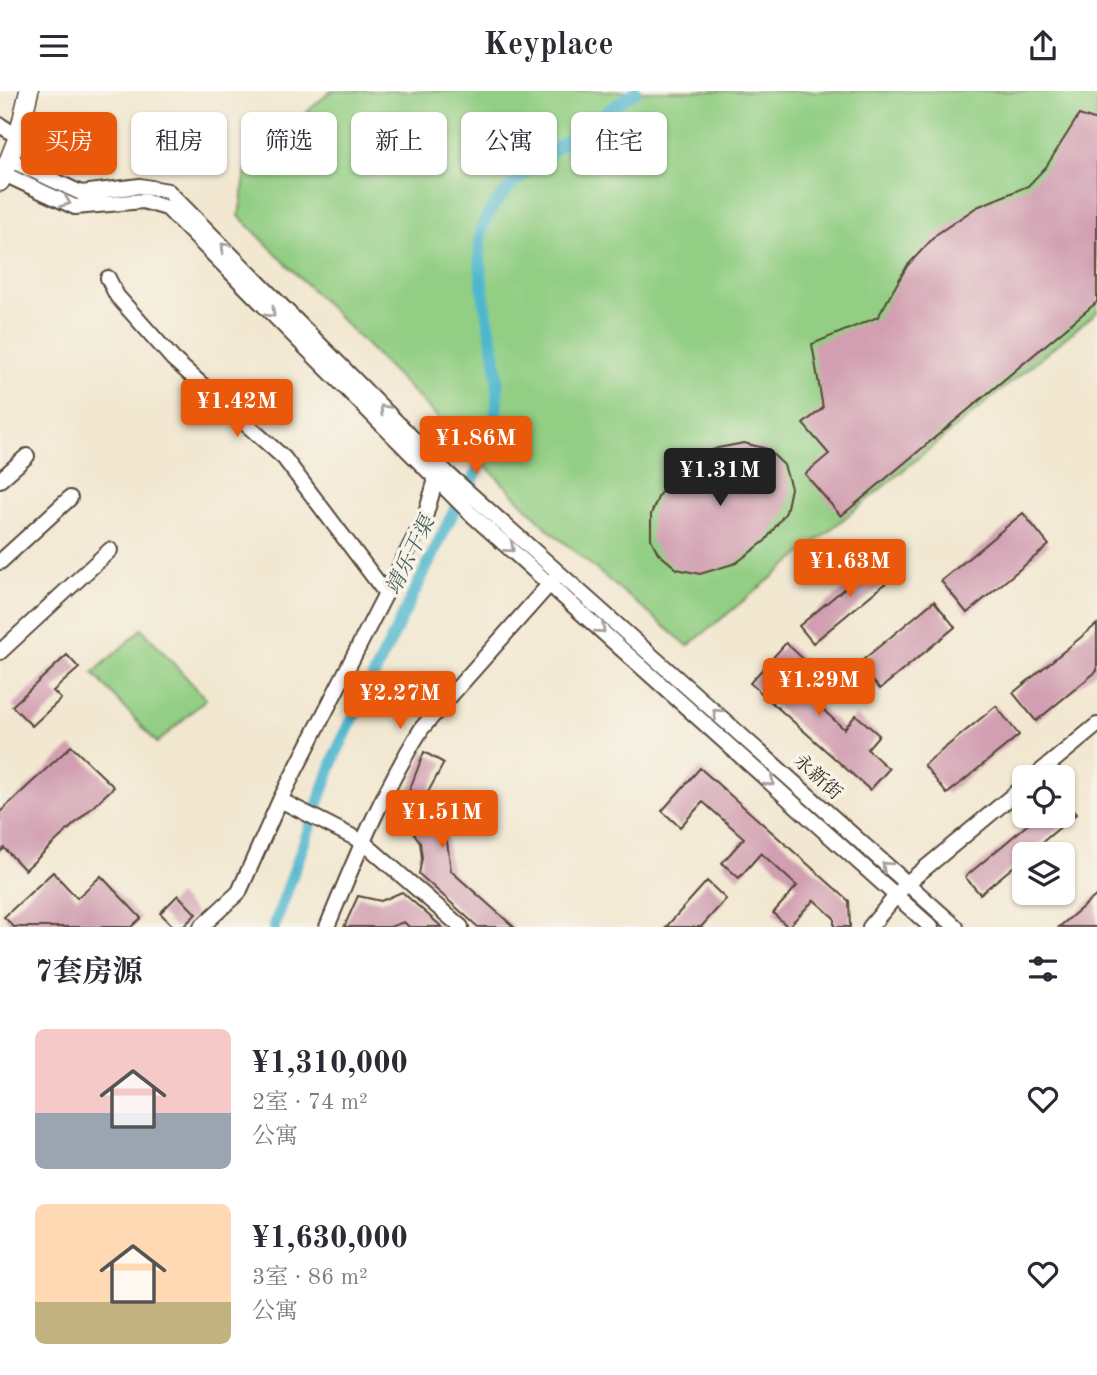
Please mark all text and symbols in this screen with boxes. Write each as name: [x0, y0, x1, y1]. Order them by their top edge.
icon: menu: [35, 27, 73, 65]
icon: share: [1024, 27, 1062, 65]
text: Keyplace: [483, 30, 614, 62]
chip: 买房: [21, 112, 117, 175]
chip: 租房: [131, 112, 227, 175]
chip: 筛选: [241, 112, 337, 175]
chip: 新上: [351, 112, 447, 175]
chip: 公寓: [461, 112, 557, 175]
chip: 住宅: [571, 112, 667, 175]
one-way arrow: [59, 194, 71, 208]
one-way arrow: [220, 242, 233, 255]
one-way arrow: [263, 305, 276, 318]
pin: ¥1.42M: [180, 379, 294, 439]
text: ¥1.42M: [197, 390, 277, 413]
one-way arrow: [380, 404, 393, 417]
pin: ¥1.86M: [419, 417, 533, 476]
text: ¥1.86M: [436, 427, 516, 450]
pin: ¥1.31M: [663, 449, 777, 508]
text: ¥1.31M: [680, 459, 760, 482]
water label: 靖乐干渠: [381, 510, 440, 598]
pin: ¥1.63M: [793, 539, 907, 599]
one-way arrow: [501, 540, 514, 552]
text: ¥1.63M: [810, 550, 890, 573]
one-way arrow: [593, 621, 606, 634]
pin: ¥1.29M: [762, 659, 876, 718]
text: ¥1.29M: [779, 669, 859, 692]
pin: ¥2.27M: [343, 671, 457, 731]
text: ¥2.27M: [360, 682, 440, 705]
one-way arrow: [712, 709, 725, 722]
street label: 永新街: [789, 750, 846, 804]
map controls: [1012, 765, 1075, 905]
button: locate: [1012, 765, 1075, 828]
one-way arrow: [762, 774, 775, 786]
pin: ¥1.51M: [385, 791, 499, 850]
text: ¥1.51M: [402, 801, 482, 824]
button: layers: [1012, 842, 1075, 905]
one-way arrow: [881, 862, 894, 874]
icon: filters: [1024, 950, 1062, 988]
text: 7套房源: [35, 958, 142, 988]
text: ¥1,310,000: [252, 1049, 408, 1079]
icon: home: [91, 1057, 175, 1141]
icon: heart: [1024, 1080, 1062, 1118]
text: 2室 · 74 m²: [252, 1091, 368, 1114]
text: 公寓: [252, 1125, 298, 1148]
text: ¥1,630,000: [252, 1224, 408, 1254]
icon: home: [91, 1232, 175, 1316]
icon: heart: [1024, 1255, 1062, 1293]
text: 3室 · 86 m²: [252, 1266, 368, 1289]
text: 公寓: [252, 1300, 298, 1323]

